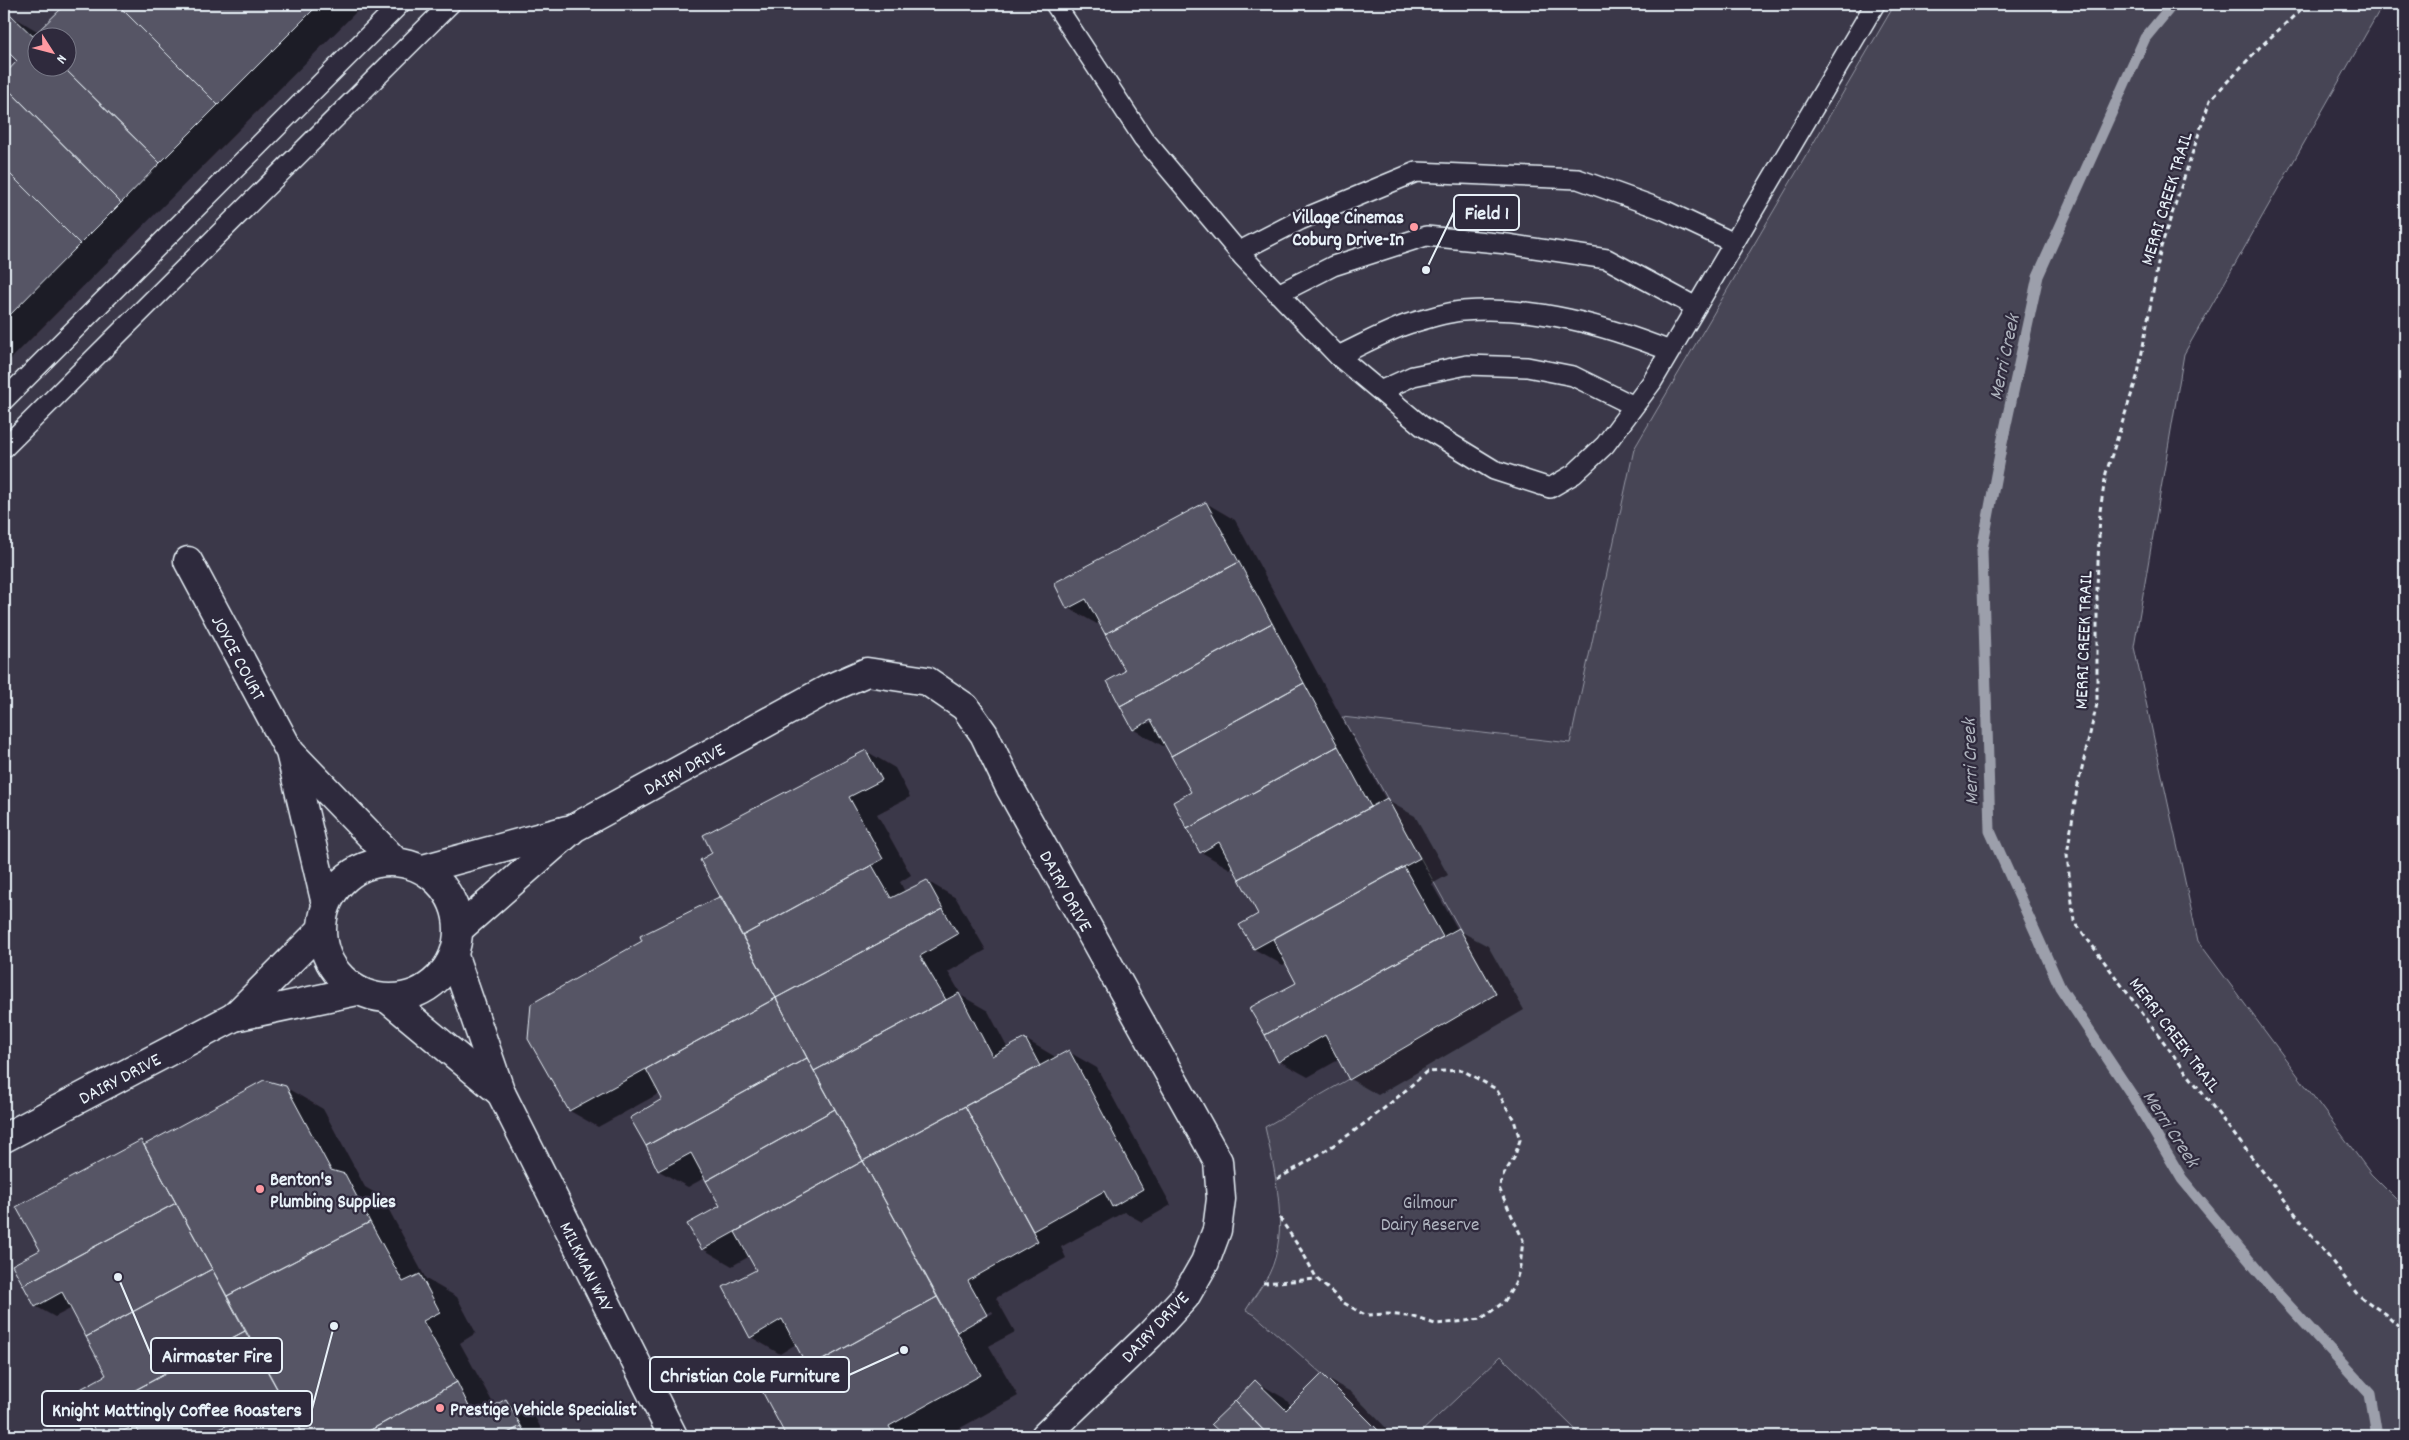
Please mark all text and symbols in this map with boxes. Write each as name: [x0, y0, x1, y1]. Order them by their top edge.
north arrow: [28, 28, 78, 78]
text: N: [51, 50, 71, 67]
street label: MERRI CREEK TRAIL: [2135, 129, 2202, 269]
callout: Field 1: [1454, 195, 1519, 230]
text: Field 1: [1465, 201, 1509, 229]
place label: Village Cinemas Coburg Drive-In: [1292, 206, 1404, 255]
marker: Village Cinemas Coburg Drive-In: [1408, 221, 1420, 233]
water label: Merri Creek: [1983, 311, 2029, 403]
street label: MERRI CREEK TRAIL: [2070, 570, 2101, 710]
street label: JOYCE COURT: [202, 611, 270, 707]
water label: Merri Creek: [1956, 716, 1988, 806]
street label: DAIRY DRIVE: [640, 738, 731, 804]
street label: DAIRY DRIVE: [1030, 846, 1098, 938]
street label: MERRI CREEK TRAIL: [2121, 973, 2226, 1100]
street label: DAIRY DRIVE: [75, 1048, 167, 1113]
water label: Merri Creek: [2134, 1086, 2206, 1175]
place label: Benton's Plumbing Supplies: [270, 1168, 396, 1217]
marker: Benton's Plumbing Supplies: [254, 1183, 266, 1195]
park label: Gilmour Dairy Reserve: [1381, 1191, 1479, 1240]
street label: MILKMAN WAY: [551, 1218, 619, 1318]
street label: DAIRY DRIVE: [1116, 1286, 1197, 1370]
callout: Airmaster Fire: [151, 1338, 282, 1373]
text: Airmaster Fire: [162, 1344, 272, 1372]
callout: Christian Cole Furniture: [650, 1357, 849, 1392]
text: Christian Cole Furniture: [660, 1364, 840, 1392]
callout: Knight Mattingly Coffee Roasters: [42, 1391, 312, 1426]
text: Knight Mattingly Coffee Roasters: [52, 1398, 302, 1426]
place label: Prestige Vehicle Specialist: [450, 1398, 637, 1425]
marker: Prestige Vehicle Specialist: [434, 1402, 446, 1414]

